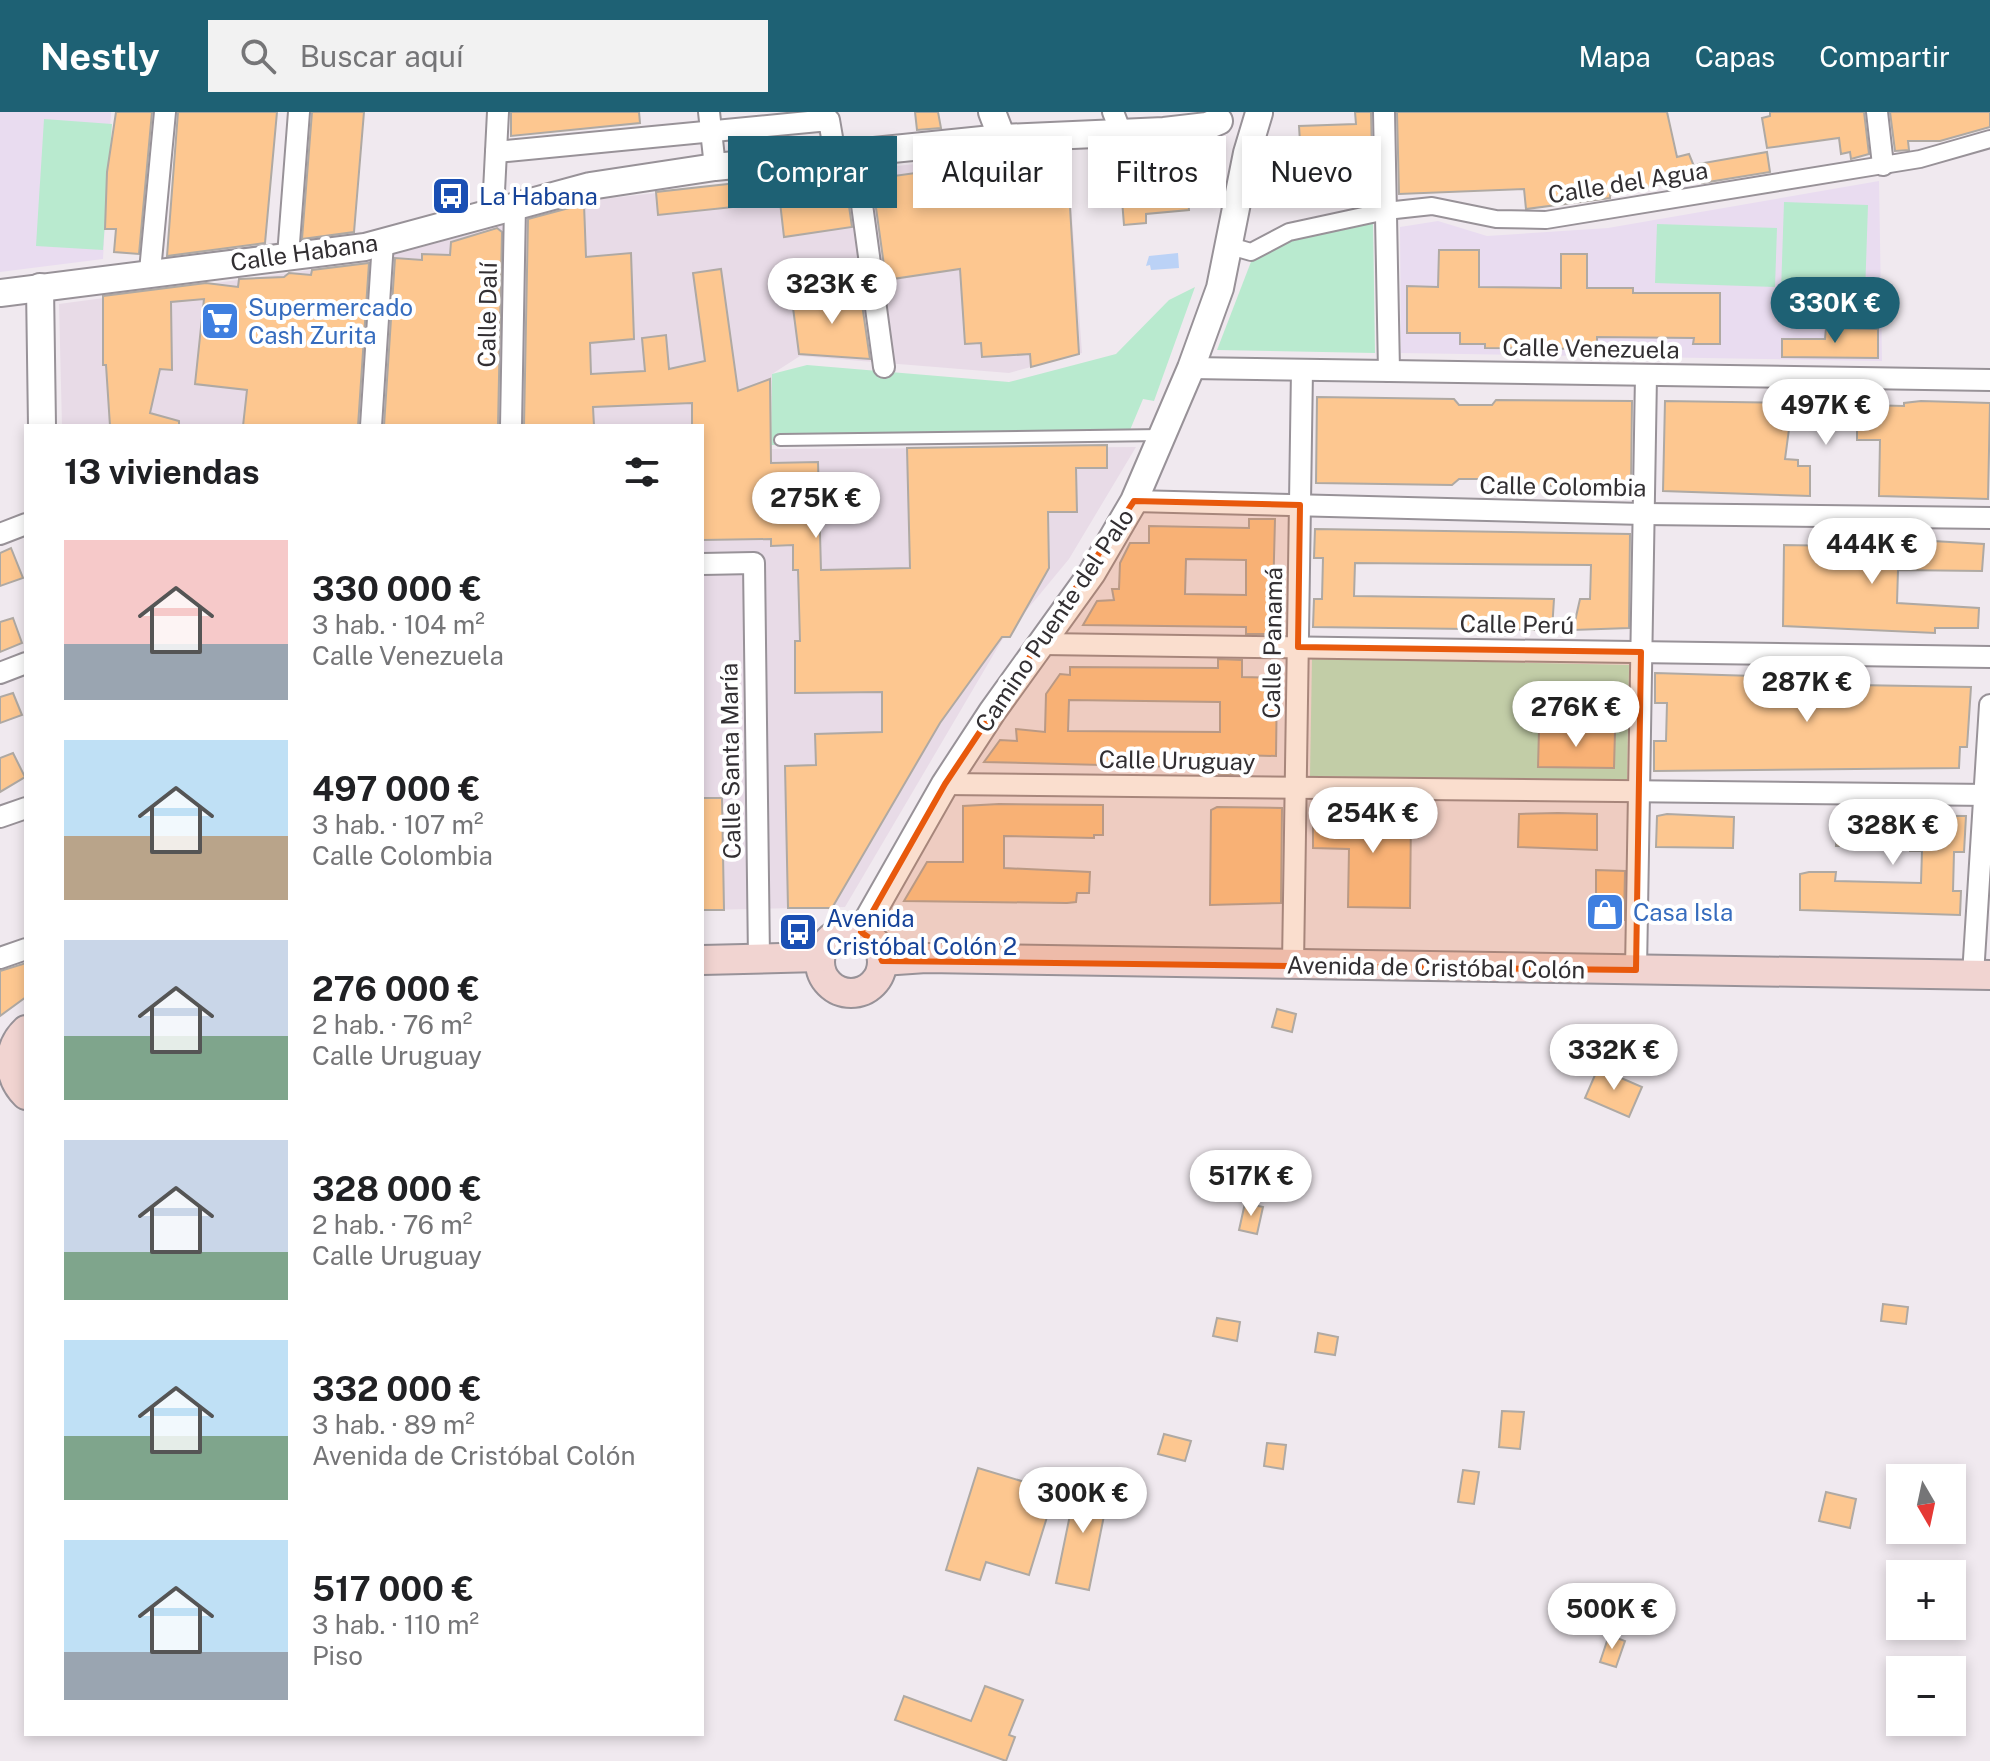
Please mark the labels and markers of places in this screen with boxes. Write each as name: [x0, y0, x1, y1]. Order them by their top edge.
bus stop icon: La Habana: [430, 175, 472, 217]
place label: La Habana: [479, 182, 598, 210]
pin: 323K €: [767, 258, 897, 326]
pin: 330K €: [1770, 277, 1900, 345]
place label: Supermercado Cash Zurita: [248, 293, 413, 349]
supermarket icon: Supermercado Cash Zurita: [199, 300, 241, 342]
pin: 497K €: [1761, 379, 1891, 447]
pin: 275K €: [751, 472, 881, 540]
pin: 444K €: [1807, 518, 1937, 586]
pin: 287K €: [1742, 656, 1872, 724]
pin: 276K €: [1511, 681, 1641, 749]
pin: 254K €: [1308, 787, 1438, 855]
pin: 328K €: [1828, 799, 1958, 867]
shop icon: Casa Isla: [1584, 891, 1626, 933]
place label: Casa Isla: [1633, 898, 1733, 926]
place label: Avenida Cristóbal Colón 2: [826, 904, 1017, 960]
bus stop icon: Avenida Cristóbal Colón 2: [777, 911, 819, 953]
pin: 332K €: [1549, 1024, 1679, 1092]
pin: 517K €: [1186, 1150, 1316, 1218]
pin: 300K €: [1018, 1467, 1148, 1535]
pin: 500K €: [1547, 1583, 1677, 1651]

